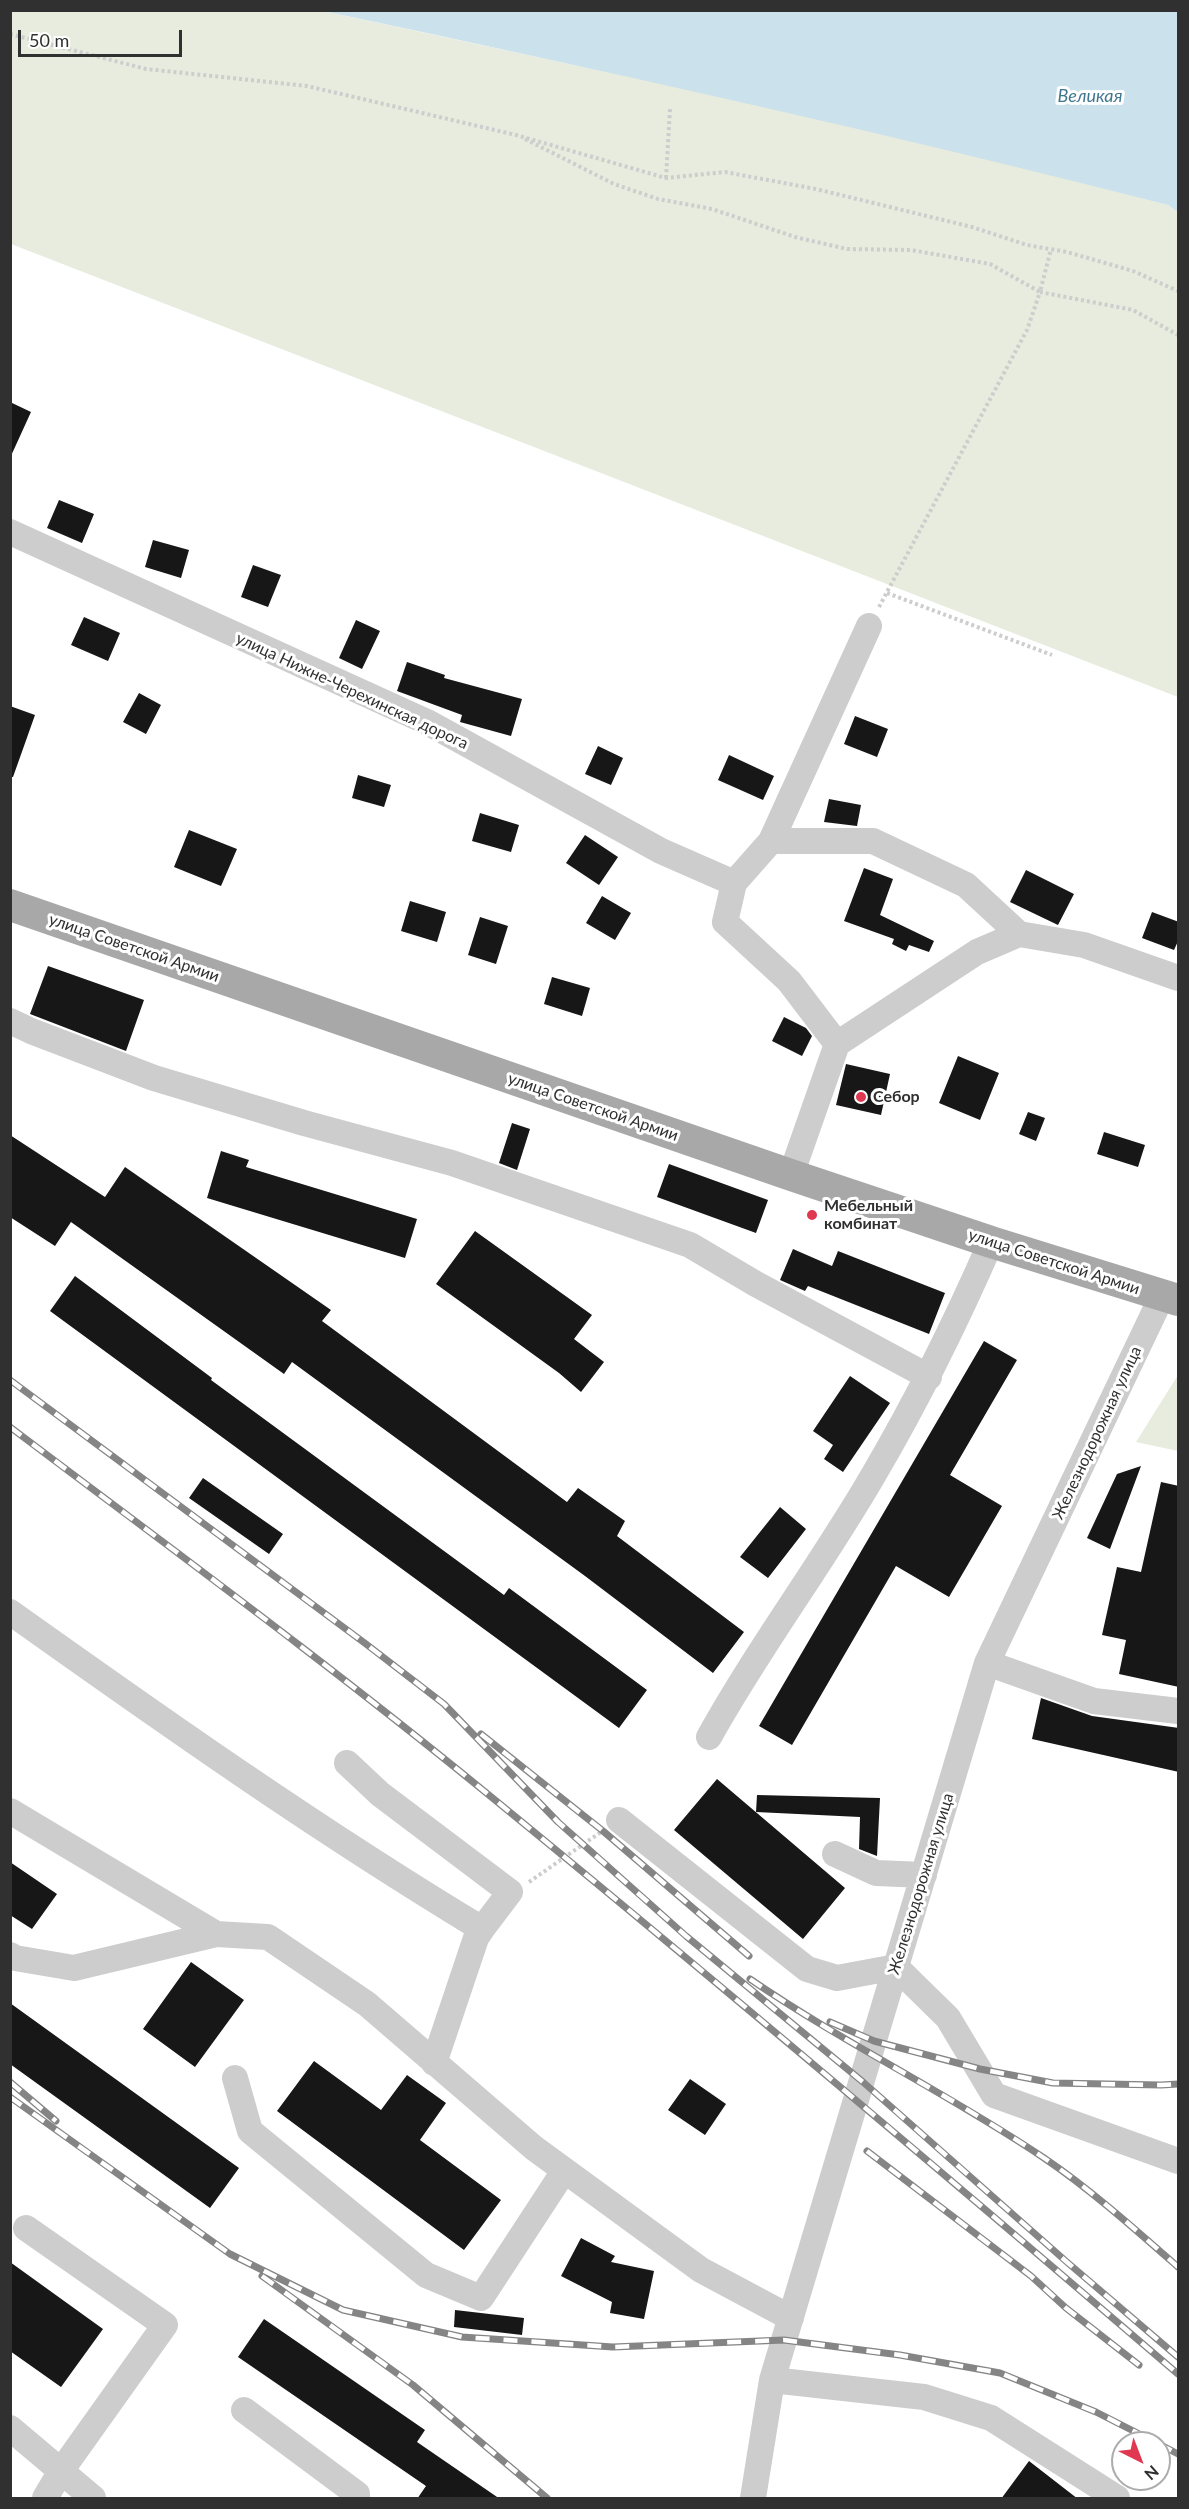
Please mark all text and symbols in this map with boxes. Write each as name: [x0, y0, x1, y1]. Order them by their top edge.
scale bar: [21, 18, 184, 56]
text: 50 m: [29, 29, 69, 51]
water label: Великая: [1057, 85, 1123, 107]
street label: улица Нижне-Черехинская дорога: [233, 629, 471, 753]
street label: улица Советской Армии: [46, 910, 222, 986]
street label: улица Советской Армии: [505, 1069, 681, 1145]
place label: Себор: [873, 1087, 920, 1107]
marker: Себор: [854, 1090, 868, 1104]
place label: Мебельный комбинат: [824, 1196, 913, 1234]
marker: Мебельный комбинат: [805, 1208, 819, 1222]
street label: улица Советской Армии: [966, 1225, 1142, 1299]
street label: Железнодорожная улица: [1048, 1343, 1146, 1523]
street label: Железнодорожная улица: [884, 1791, 958, 1977]
north arrow: [1111, 2431, 1171, 2491]
text: N: [1141, 2462, 1163, 2484]

